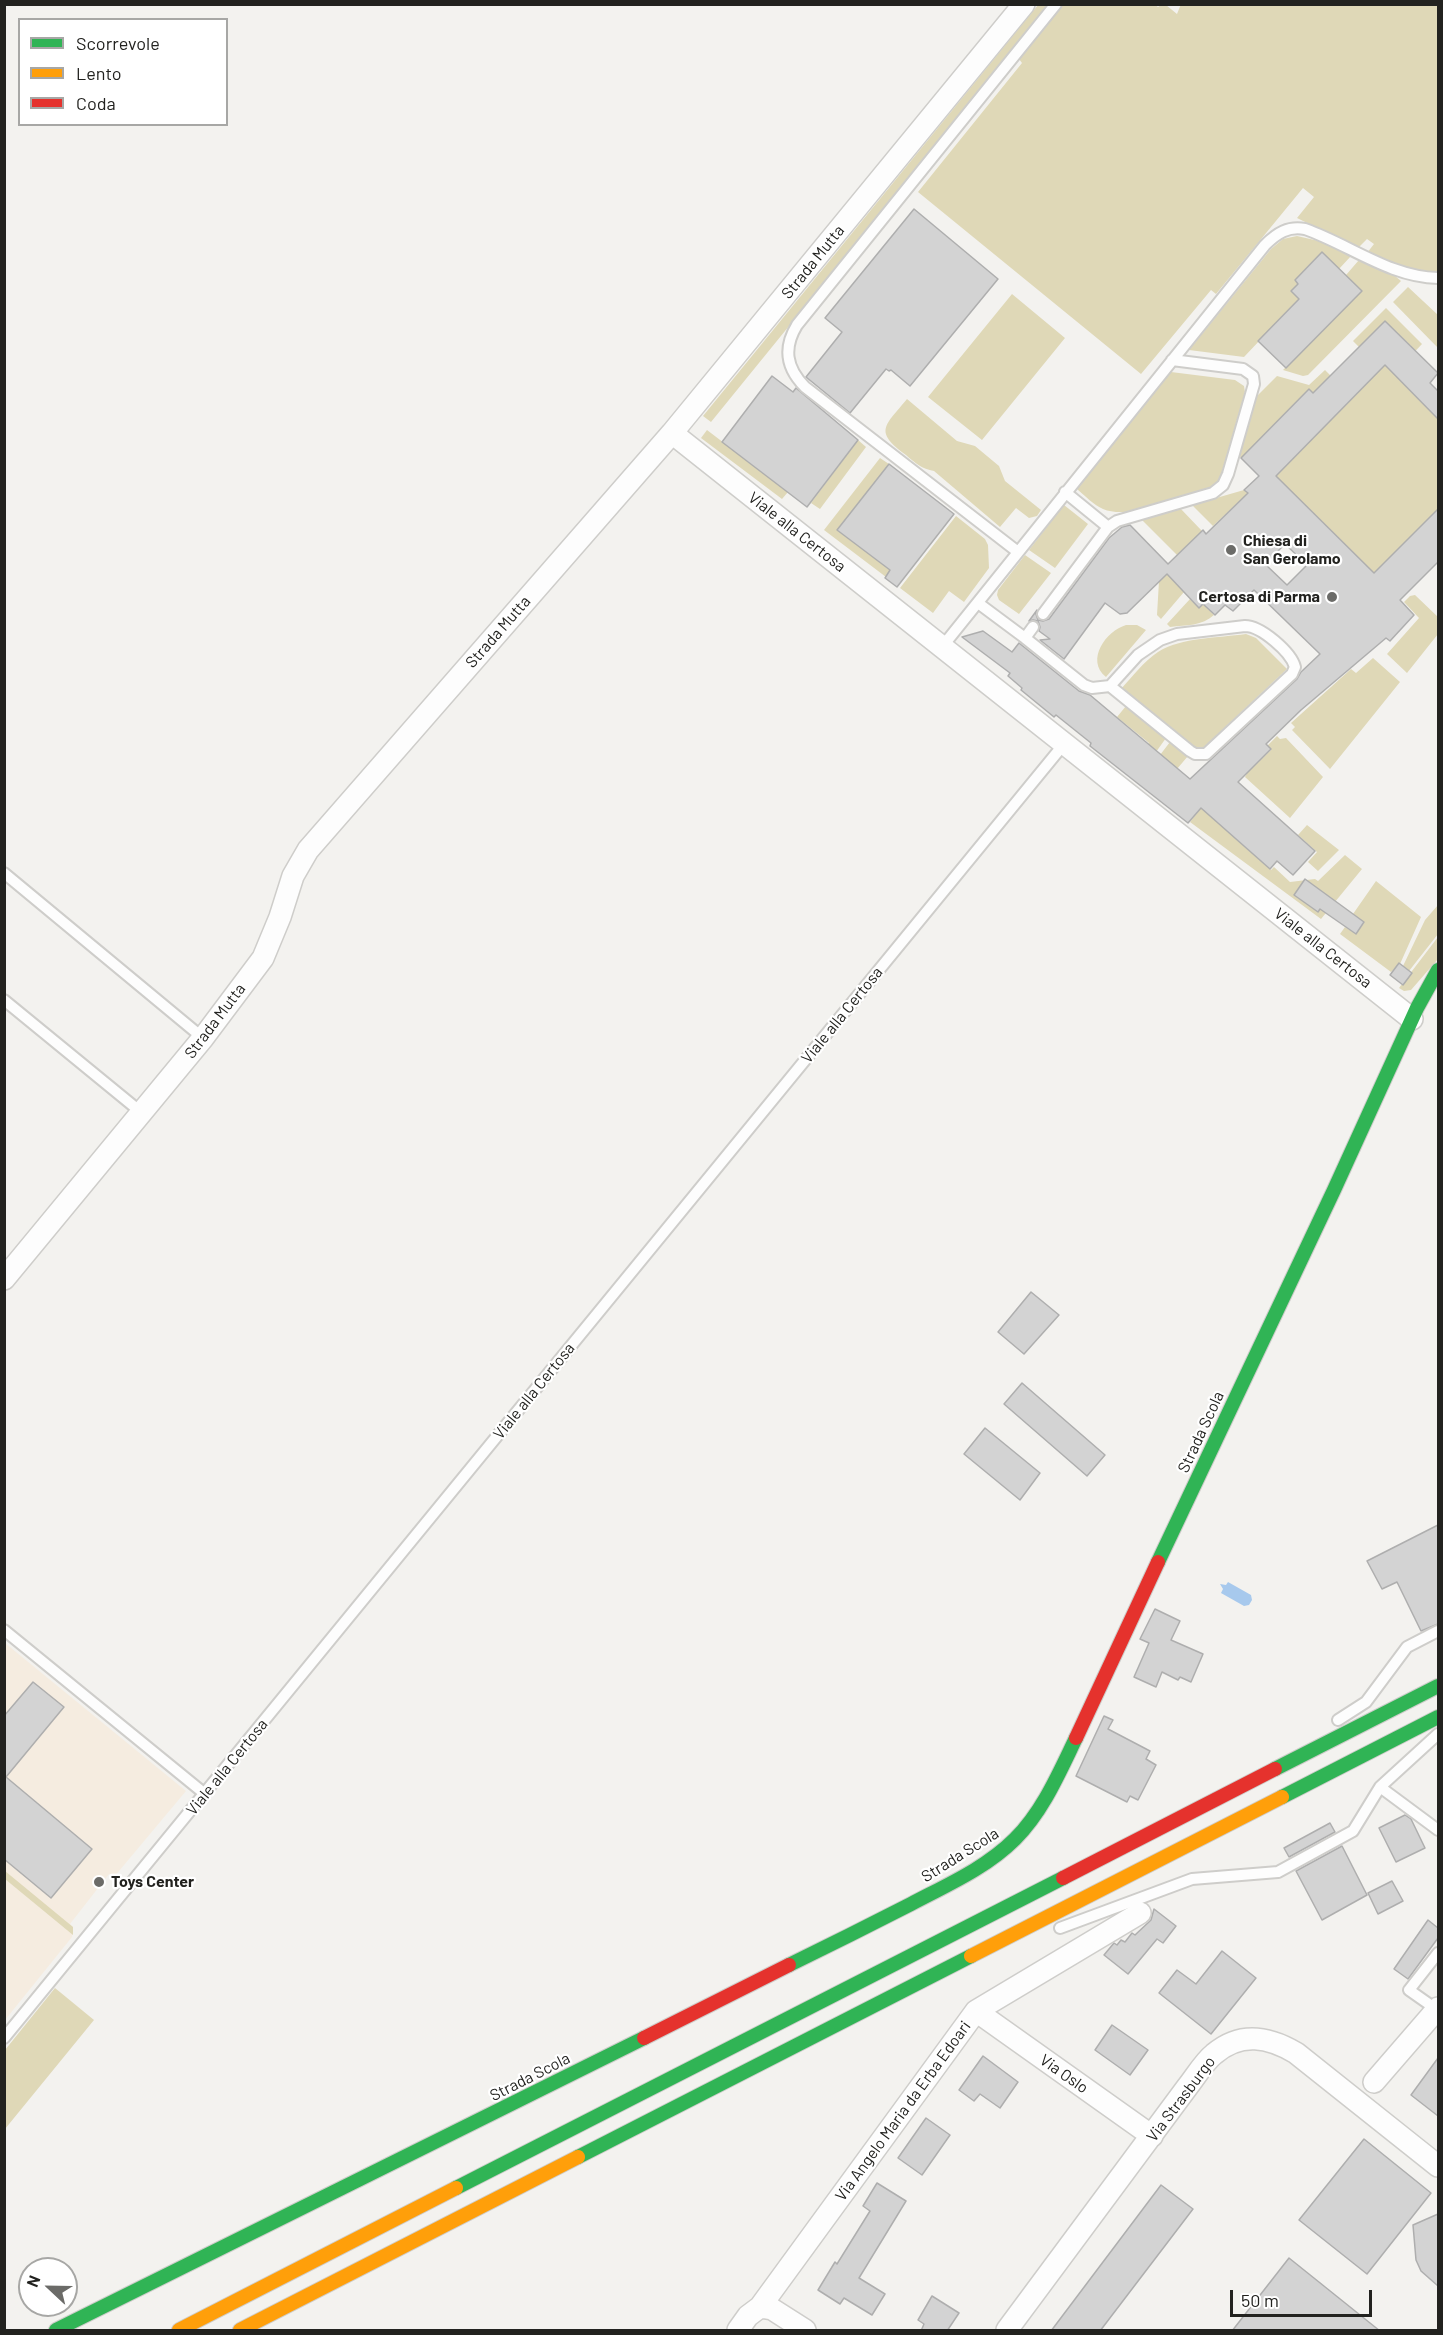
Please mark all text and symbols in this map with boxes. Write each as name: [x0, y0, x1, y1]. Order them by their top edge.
legend: [18, 18, 228, 126]
text: Scorrevole: [76, 32, 160, 54]
text: Lento: [76, 62, 122, 84]
text: Coda: [76, 92, 116, 114]
street label: Strada Mutta: [778, 221, 848, 303]
street label: Viale alla Certosa: [744, 488, 850, 576]
place label: Chiesa di San Gerolamo: [1243, 531, 1341, 569]
marker: Chiesa di San Gerolamo: [1224, 543, 1238, 557]
place label: Certosa di Parma: [1199, 587, 1320, 607]
marker: Certosa di Parma: [1325, 590, 1339, 604]
street label: Strada Mutta: [462, 592, 534, 672]
street label: Viale alla Certosa: [1270, 904, 1376, 992]
street label: Viale alla Certosa: [797, 963, 887, 1067]
street label: Strada Mutta: [181, 980, 249, 1062]
street label: Viale alla Certosa: [489, 1339, 579, 1443]
street label: Strada Scola: [1174, 1388, 1228, 1476]
street label: Viale alla Certosa: [182, 1715, 272, 1819]
street label: Strada Scola: [918, 1824, 1002, 1886]
place label: Toys Center: [111, 1872, 194, 1892]
marker: Toys Center: [92, 1875, 106, 1889]
street label: Via Angelo Maria da Erba Edoari: [831, 2017, 975, 2205]
street label: Strada Scola: [487, 2049, 573, 2105]
street label: Via Oslo: [1036, 2050, 1092, 2098]
street label: Via Strasburgo: [1143, 2053, 1219, 2145]
north arrow: [18, 2257, 78, 2317]
text: N: [22, 2272, 43, 2289]
scale bar: [1233, 2278, 1376, 2316]
text: 50 m: [1241, 2289, 1279, 2311]

